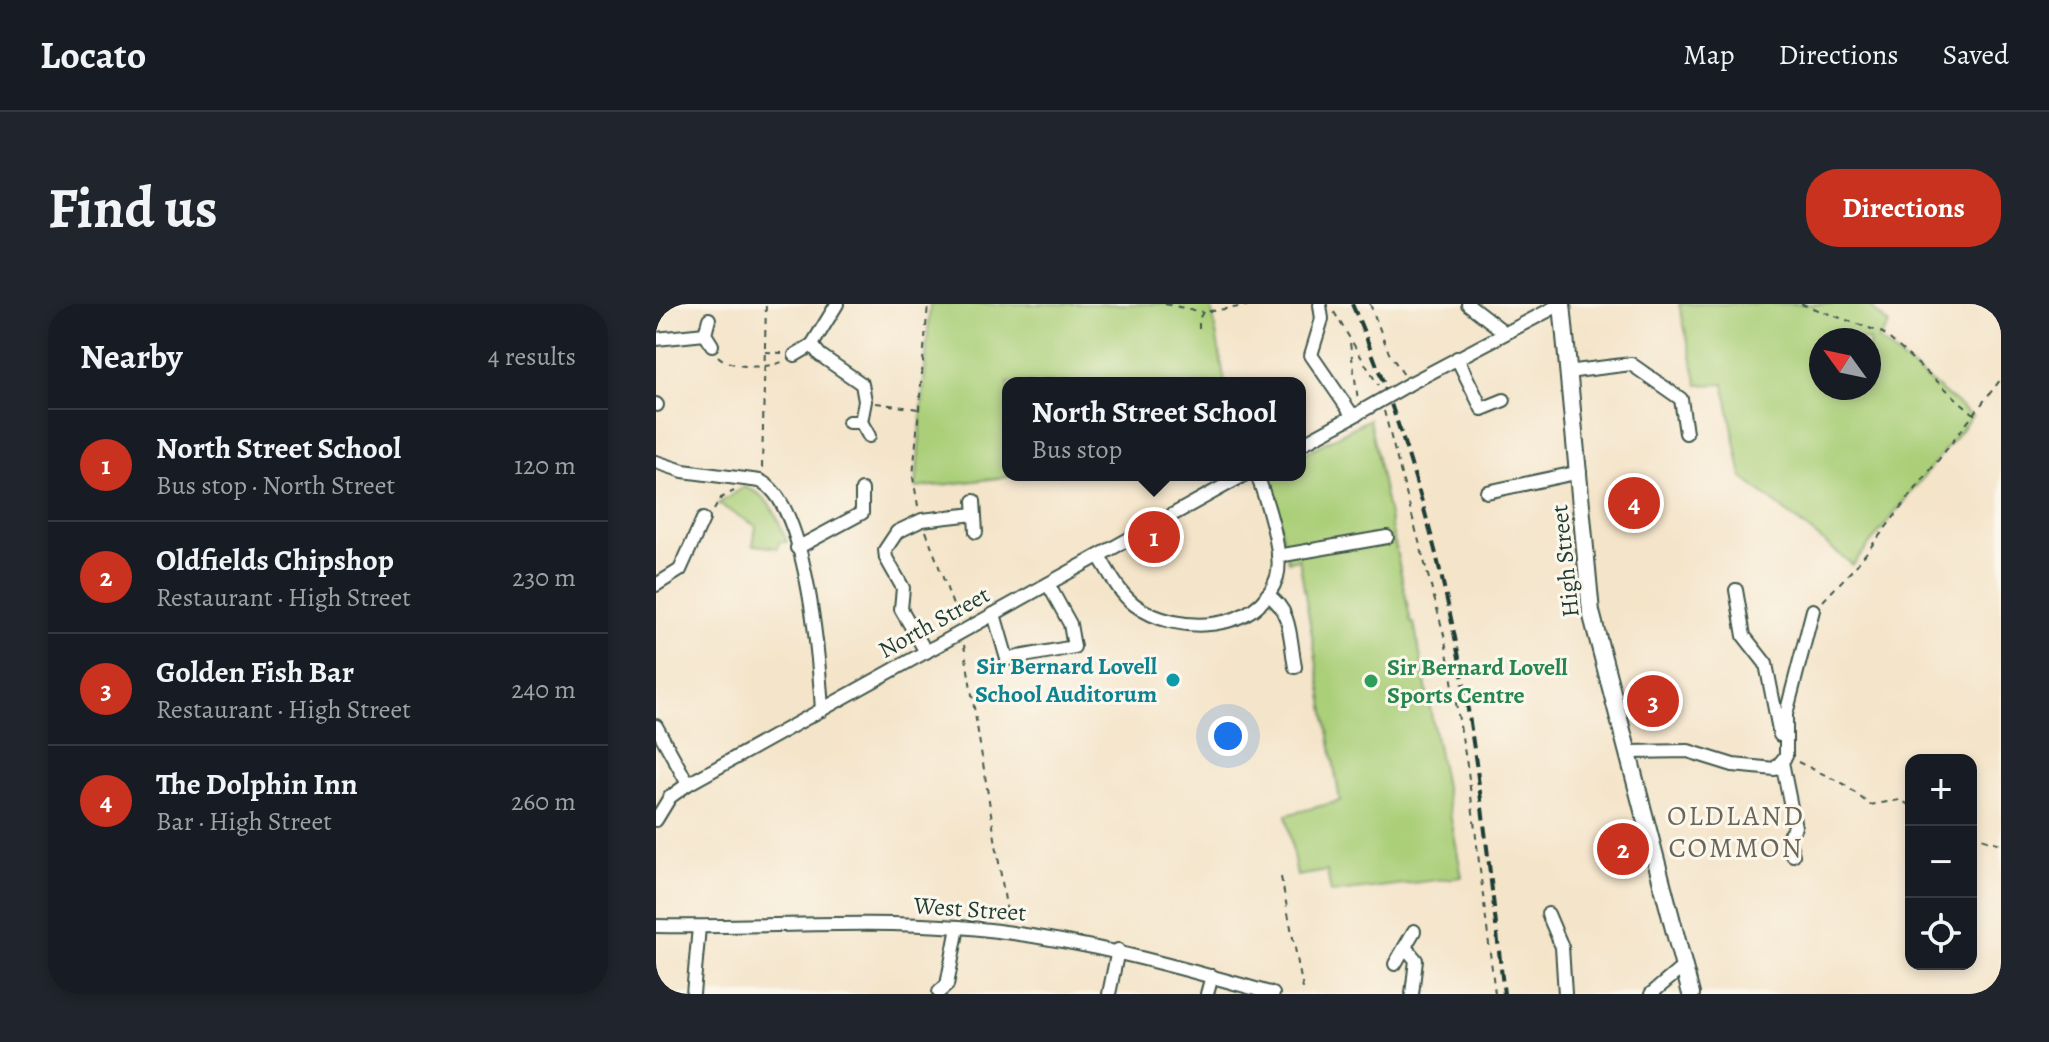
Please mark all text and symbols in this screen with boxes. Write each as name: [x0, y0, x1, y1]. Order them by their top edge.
text: Locato: [40, 29, 146, 81]
text: Map: [1683, 36, 1734, 74]
text: Directions: [1778, 36, 1899, 74]
text: Saved: [1943, 36, 2009, 74]
button: Directions: [1806, 169, 2001, 247]
text: Find us: [48, 170, 218, 246]
north arrow: [1809, 328, 1881, 400]
text: Nearby: [80, 333, 183, 380]
text: 4 results: [488, 339, 576, 374]
popup: [1002, 377, 1306, 481]
text: North Street School: [1031, 392, 1277, 432]
text: North Street School: [156, 428, 401, 468]
text: Bus stop: [1031, 432, 1122, 467]
text: 1: [101, 448, 111, 483]
text: 120 m: [514, 448, 576, 483]
text: Bus stop · North Street: [156, 468, 395, 503]
pin: 4: [1608, 473, 1660, 533]
street label: High Street: [1543, 503, 1587, 619]
pin: 1: [1128, 507, 1180, 567]
text: Oldfields Chipshop: [156, 540, 394, 580]
text: 2: [100, 560, 112, 595]
text: 230 m: [512, 560, 576, 595]
street label: North Street: [873, 578, 995, 666]
text: Restaurant · High Street: [156, 580, 411, 615]
place label: Sir Bernard Lovell School Auditorum: [975, 650, 1158, 710]
place label: Sir Bernard Lovell Sports Centre: [1387, 651, 1568, 711]
text: Golden Fish Bar: [156, 652, 354, 692]
marker: Sir Bernard Lovell School Auditorum: [1164, 671, 1182, 689]
pin: 3: [1627, 671, 1679, 731]
text: 3: [100, 672, 112, 707]
text: 240 m: [511, 672, 576, 707]
marker: Sir Bernard Lovell Sports Centre: [1362, 672, 1380, 690]
text: Restaurant · High Street: [156, 692, 411, 727]
your location: [1208, 716, 1248, 756]
map controls: [1905, 754, 1977, 970]
button: +: [1905, 754, 1977, 826]
text: The Dolphin Inn: [156, 764, 358, 804]
text: 4: [100, 784, 112, 819]
text: 260 m: [511, 784, 576, 819]
district label: OLDLAND COMMON: [1667, 797, 1805, 867]
text: Bar · High Street: [156, 804, 332, 839]
pin: 2: [1597, 819, 1649, 879]
button: −: [1905, 826, 1977, 898]
street label: West Street: [912, 889, 1027, 929]
button: locate: [1905, 898, 1977, 970]

